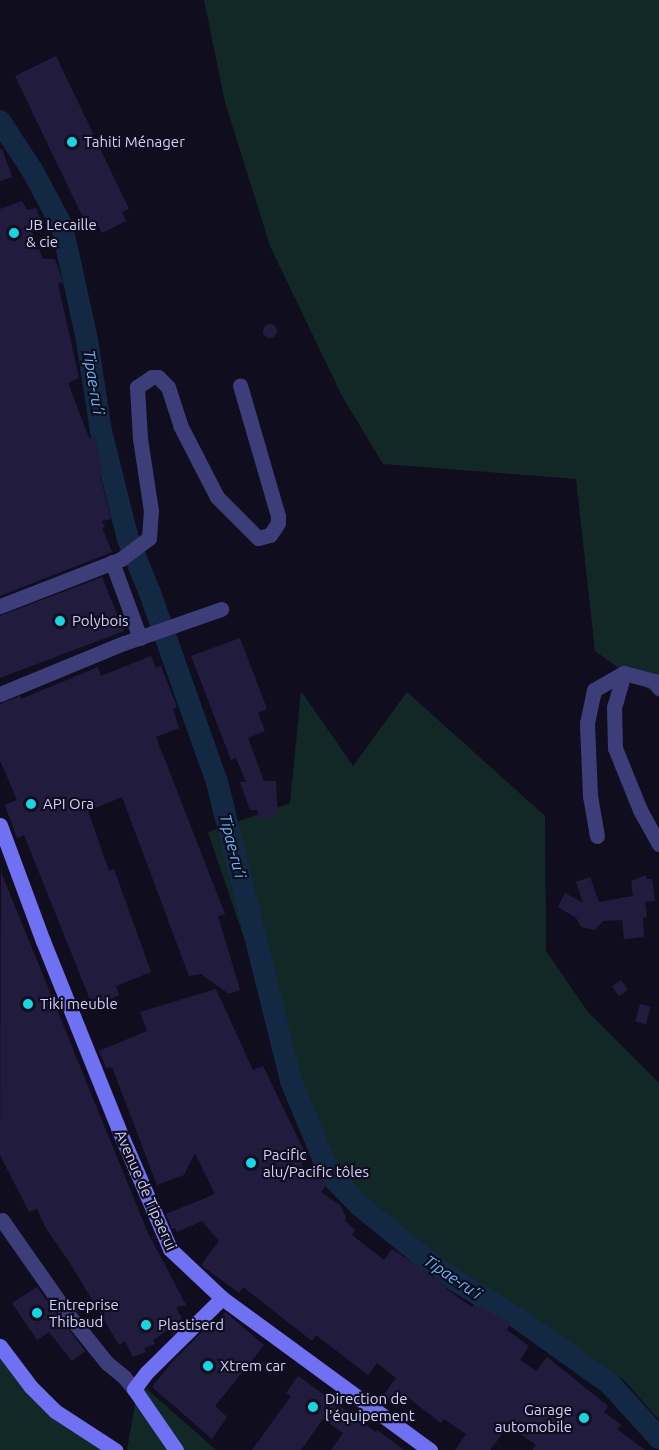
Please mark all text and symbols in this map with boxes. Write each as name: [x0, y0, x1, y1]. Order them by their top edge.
place label: Tahiti Ménager: [84, 133, 185, 151]
marker: Tahiti Ménager: [65, 135, 79, 149]
place label: JB Lecaille & cie: [26, 215, 97, 250]
marker: JB Lecaille & cie: [7, 226, 21, 240]
water label: Tipae-ru’i: [79, 348, 109, 416]
place label: Polybois: [72, 612, 128, 630]
marker: Polybois: [53, 614, 67, 628]
place label: API Ora: [43, 795, 94, 813]
marker: API Ora: [24, 797, 38, 811]
water label: Tipae-ru’i: [216, 812, 250, 880]
place label: Tiki meuble: [40, 995, 118, 1013]
marker: Tiki meuble: [21, 997, 35, 1011]
street label: Avenue de Tipaerui: [111, 1127, 181, 1253]
place label: Pacific alu/Pacific tôles: [263, 1145, 369, 1180]
marker: Pacific alu/Pacific tôles: [244, 1156, 258, 1170]
water label: Tipae-ru’i: [421, 1251, 485, 1303]
place label: Entreprise Thibaud: [49, 1295, 119, 1330]
marker: Entreprise Thibaud: [30, 1306, 44, 1320]
place label: Plastiserd: [158, 1316, 224, 1334]
marker: Plastiserd: [139, 1318, 153, 1332]
place label: Xtrem car: [220, 1357, 286, 1375]
marker: Xtrem car: [201, 1359, 215, 1373]
place label: Direction de l'équipement: [325, 1389, 415, 1424]
marker: Direction de l'équipement: [306, 1400, 320, 1414]
place label: Garage automobile: [495, 1400, 572, 1435]
marker: Garage automobile: [577, 1411, 591, 1425]

